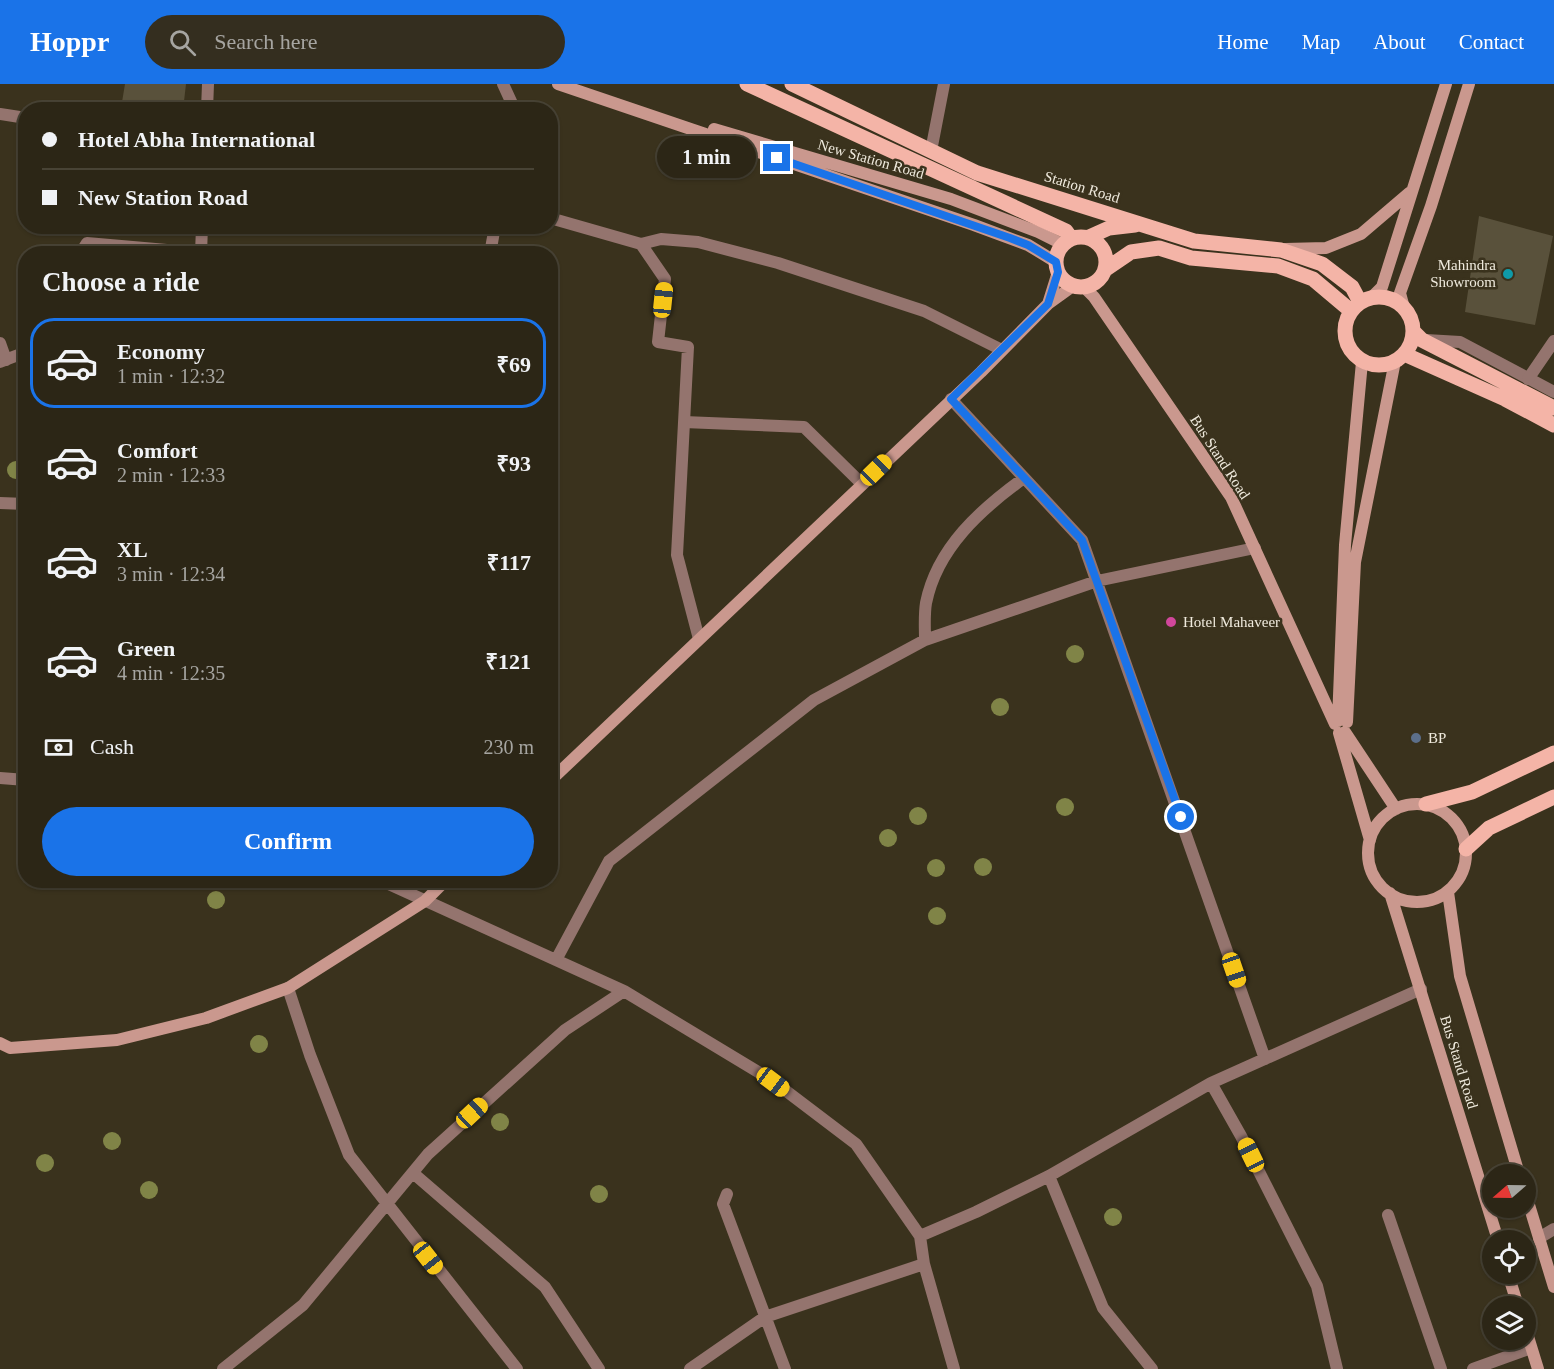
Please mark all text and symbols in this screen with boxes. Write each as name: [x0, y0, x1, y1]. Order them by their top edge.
search box: [145, 15, 565, 69]
text: Hoppr: [30, 26, 109, 57]
icon: search: [166, 26, 199, 59]
text: Search here: [214, 29, 318, 54]
text: Home: [1217, 30, 1269, 54]
text: Map: [1302, 30, 1340, 54]
text: About: [1373, 30, 1426, 54]
text: Contact: [1459, 30, 1524, 54]
text: Hotel Abha International: [78, 127, 315, 152]
street label: New Station Road: [816, 136, 927, 182]
callout: 1 min: [657, 137, 756, 179]
route end: [763, 144, 790, 171]
text: 1 min: [682, 146, 731, 168]
street label: Station Road: [1042, 168, 1122, 206]
text: New Station Road: [78, 185, 248, 210]
place label: Mahindra Showroom: [1430, 257, 1496, 290]
text: Choose a ride: [42, 267, 200, 297]
marker: Mahindra Showroom: [1501, 267, 1515, 281]
car: [652, 281, 674, 319]
icon: car: [45, 336, 99, 390]
text: Economy: [117, 339, 205, 364]
text: ₹69: [496, 352, 531, 377]
text: 1 min · 12:32: [117, 365, 225, 387]
street label: Bus Stand Road: [1187, 412, 1253, 502]
icon: car: [45, 435, 99, 489]
text: Comfort: [117, 438, 198, 463]
text: ₹93: [496, 451, 531, 476]
car: [857, 451, 895, 489]
text: 2 min · 12:33: [117, 464, 225, 486]
icon: car: [45, 534, 99, 588]
text: XL: [117, 537, 148, 562]
text: ₹117: [487, 550, 531, 575]
text: 3 min · 12:34: [117, 563, 225, 585]
place label: Hotel Mahaveer: [1183, 614, 1280, 630]
marker: Hotel Mahaveer: [1164, 615, 1178, 629]
icon: car: [45, 633, 99, 687]
text: Green: [117, 636, 175, 661]
text: ₹121: [485, 649, 531, 674]
text: 4 min · 12:35: [117, 662, 225, 684]
place label: BP: [1428, 730, 1446, 746]
icon: cash: [42, 731, 75, 764]
marker: BP: [1409, 731, 1423, 745]
text: Cash: [90, 734, 134, 759]
text: 230 m: [483, 736, 534, 758]
route start: [1167, 803, 1194, 830]
button: Confirm: [42, 807, 534, 876]
car: [1220, 950, 1248, 990]
street label: Bus Stand Road: [1437, 1013, 1481, 1111]
car: [753, 1064, 793, 1100]
car: [453, 1094, 491, 1132]
car: [1235, 1135, 1267, 1175]
north arrow: [1482, 1164, 1536, 1218]
map controls: [1482, 1164, 1536, 1350]
button: locate: [1482, 1230, 1536, 1284]
car: [410, 1238, 446, 1278]
button: layers: [1482, 1296, 1536, 1350]

